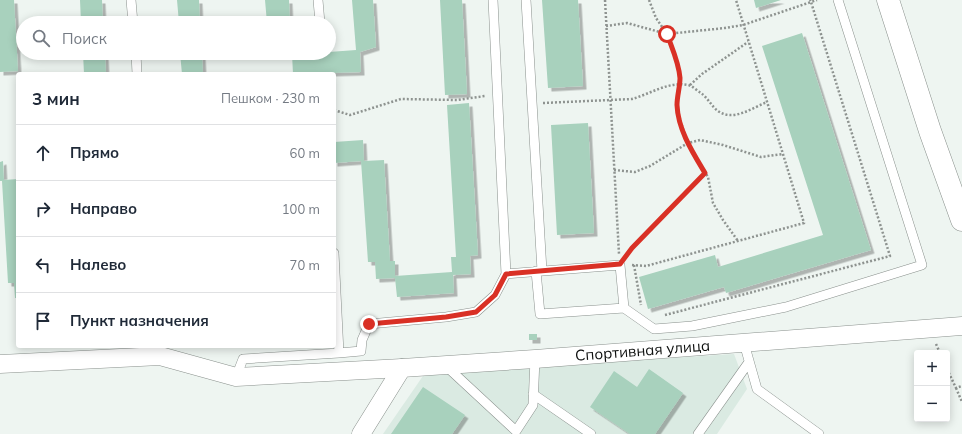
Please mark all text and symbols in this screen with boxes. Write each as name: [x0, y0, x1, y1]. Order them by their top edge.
search box: [16, 16, 336, 60]
route start: [658, 25, 676, 43]
icon: search: [30, 27, 52, 49]
text: Поиск: [62, 29, 107, 48]
text: 3 мин: [32, 88, 80, 109]
text: Пешком · 230 m: [221, 90, 320, 106]
icon: ahead: [32, 142, 54, 164]
text: Прямо: [70, 143, 119, 162]
text: 60 m: [290, 145, 320, 161]
icon: right: [32, 198, 54, 220]
text: Направо: [70, 199, 137, 218]
text: 100 m: [282, 201, 320, 217]
icon: left: [32, 254, 54, 276]
text: Налево: [70, 255, 126, 274]
text: 70 m: [290, 257, 320, 273]
icon: arrive: [32, 310, 54, 332]
text: Пункт назначения: [70, 311, 209, 330]
route end: [360, 315, 378, 333]
street label: Спортивная улица: [574, 335, 711, 365]
map controls: [914, 350, 950, 422]
button: +: [914, 350, 950, 386]
button: −: [914, 386, 950, 422]

